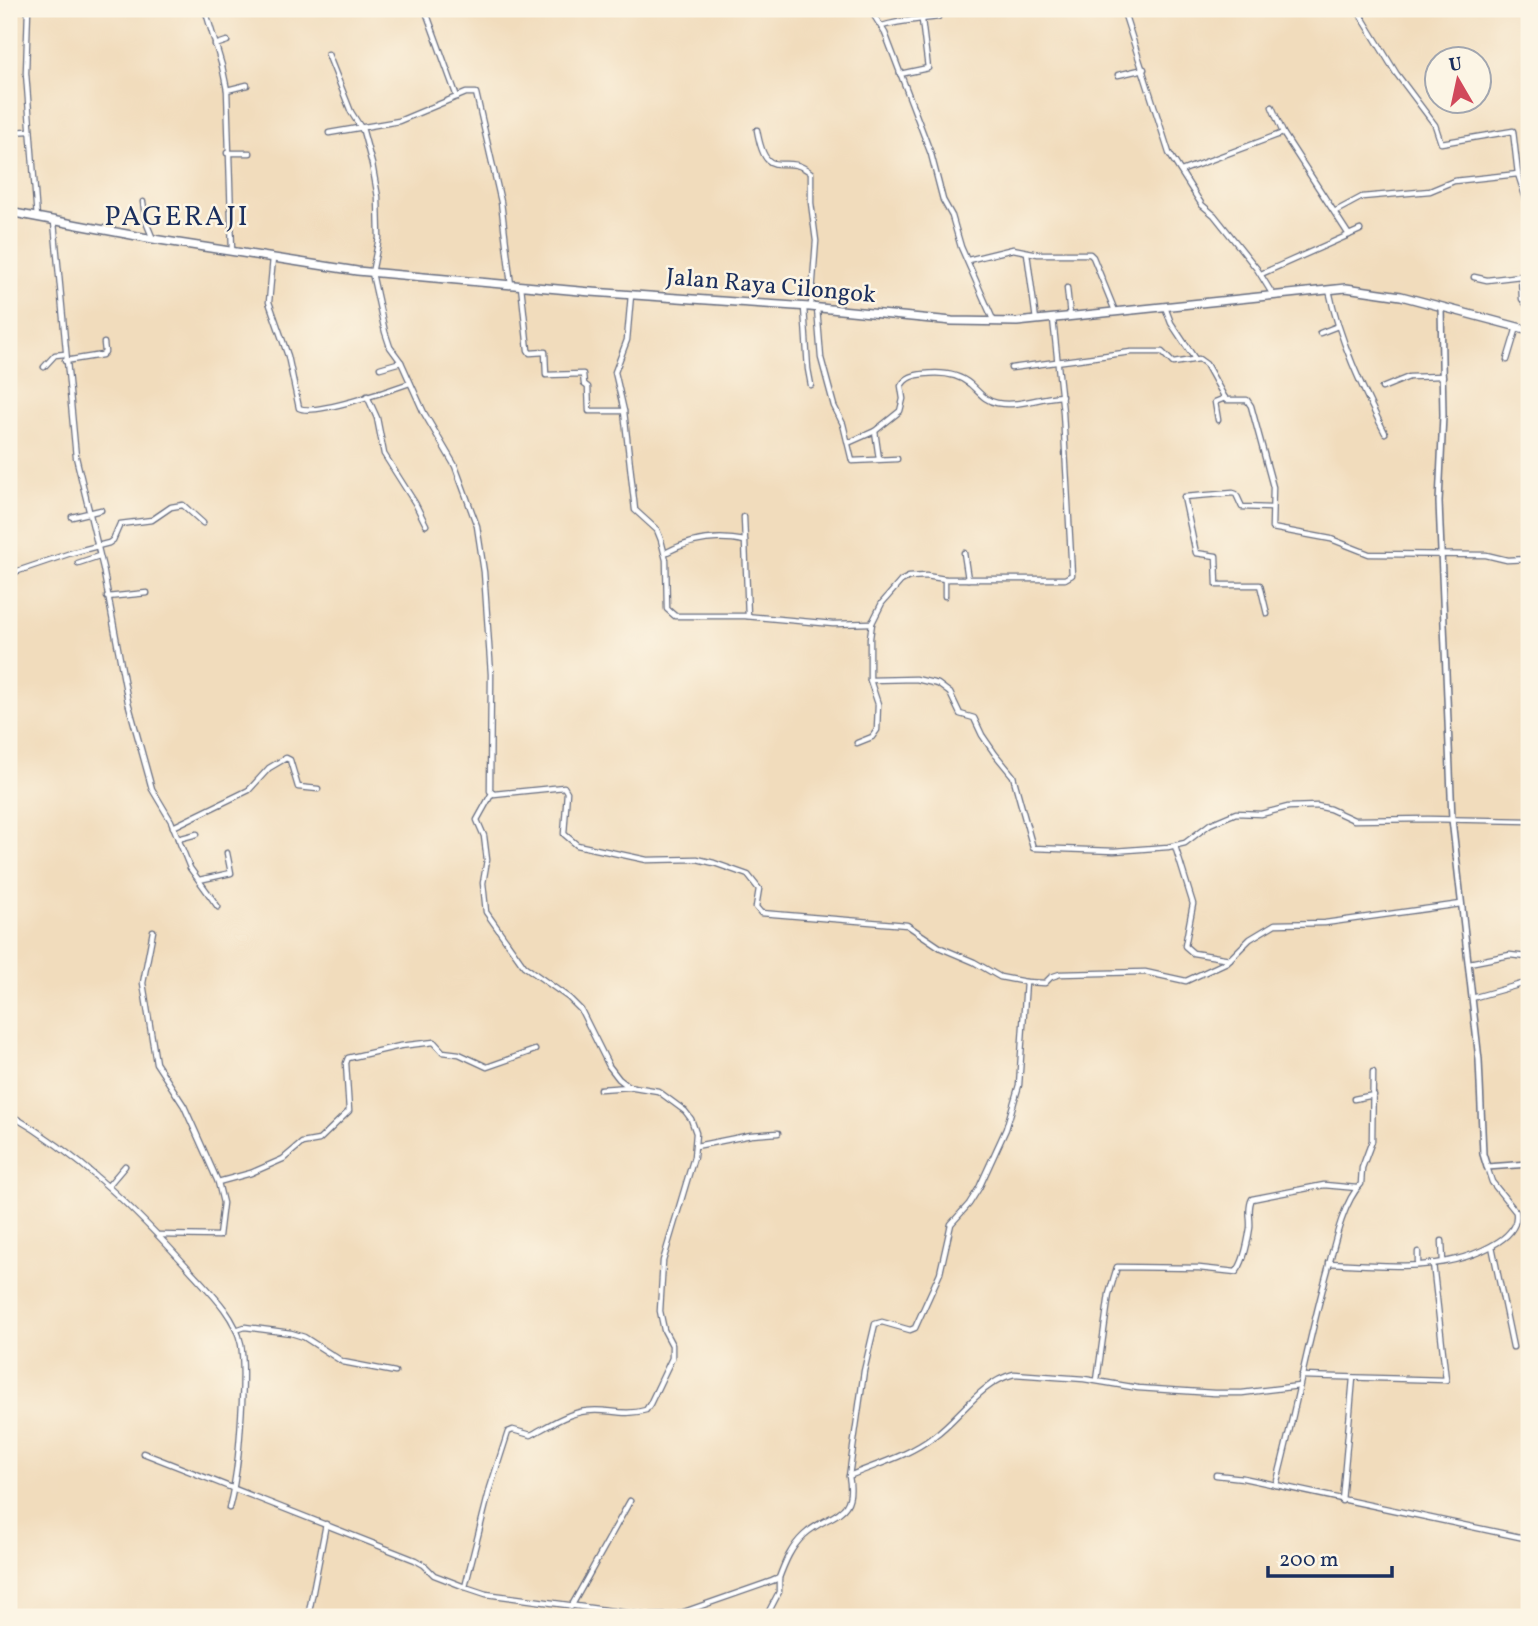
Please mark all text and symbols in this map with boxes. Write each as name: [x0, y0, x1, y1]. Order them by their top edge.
north arrow: [1422, 46, 1492, 116]
text: U: [1447, 51, 1464, 79]
district label: PAGERAJI: [104, 198, 250, 237]
street label: Jalan Raya Cilongok: [665, 261, 877, 313]
scale bar: [1268, 1535, 1393, 1579]
text: 200 m: [1279, 1546, 1339, 1575]

